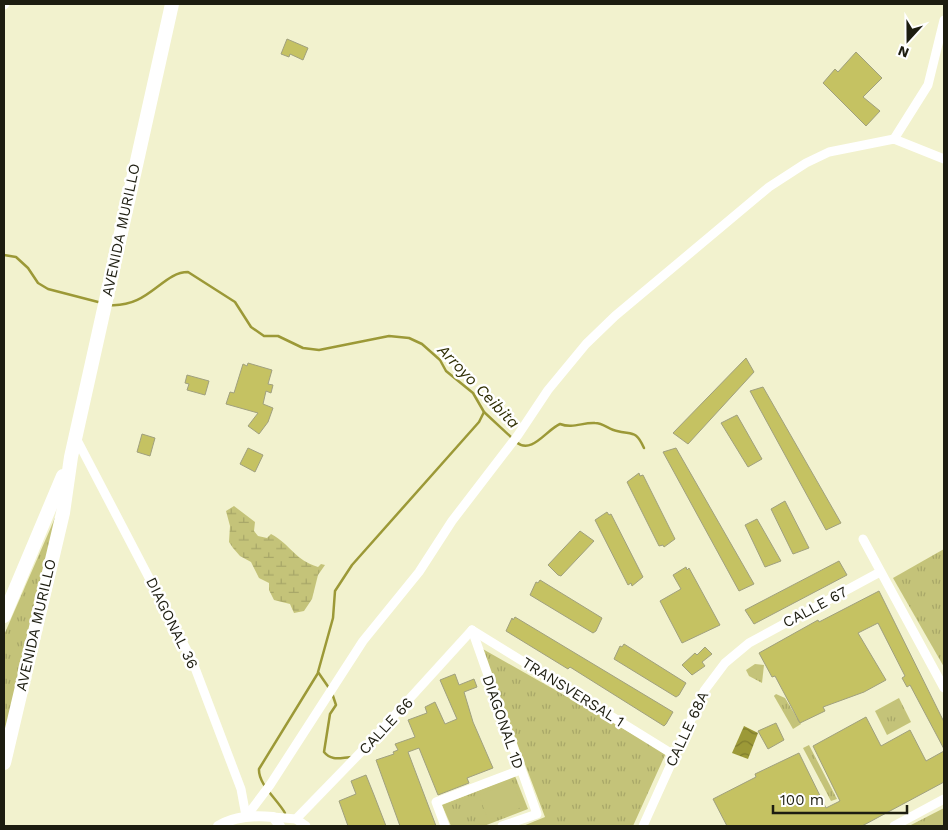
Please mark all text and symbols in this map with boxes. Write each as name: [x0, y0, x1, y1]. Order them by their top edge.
north arrow: [883, 15, 933, 65]
text: N: [896, 43, 911, 61]
street label: AVENIDA MURILLO: [98, 162, 144, 298]
water label: Arroyo Ceibita: [433, 340, 523, 432]
street label: AVENIDA MURILLO: [12, 557, 60, 693]
street label: DIAGONAL 36: [142, 574, 202, 672]
street label: CALLE 67: [780, 583, 850, 631]
street label: TRANSVERSAL 1: [519, 653, 627, 731]
street label: DIAGONAL 1D: [479, 673, 527, 771]
street label: CALLE 68A: [662, 688, 712, 770]
street label: CALLE 66: [355, 694, 417, 758]
scale bar: [773, 782, 907, 814]
text: 100 m: [780, 791, 824, 809]

